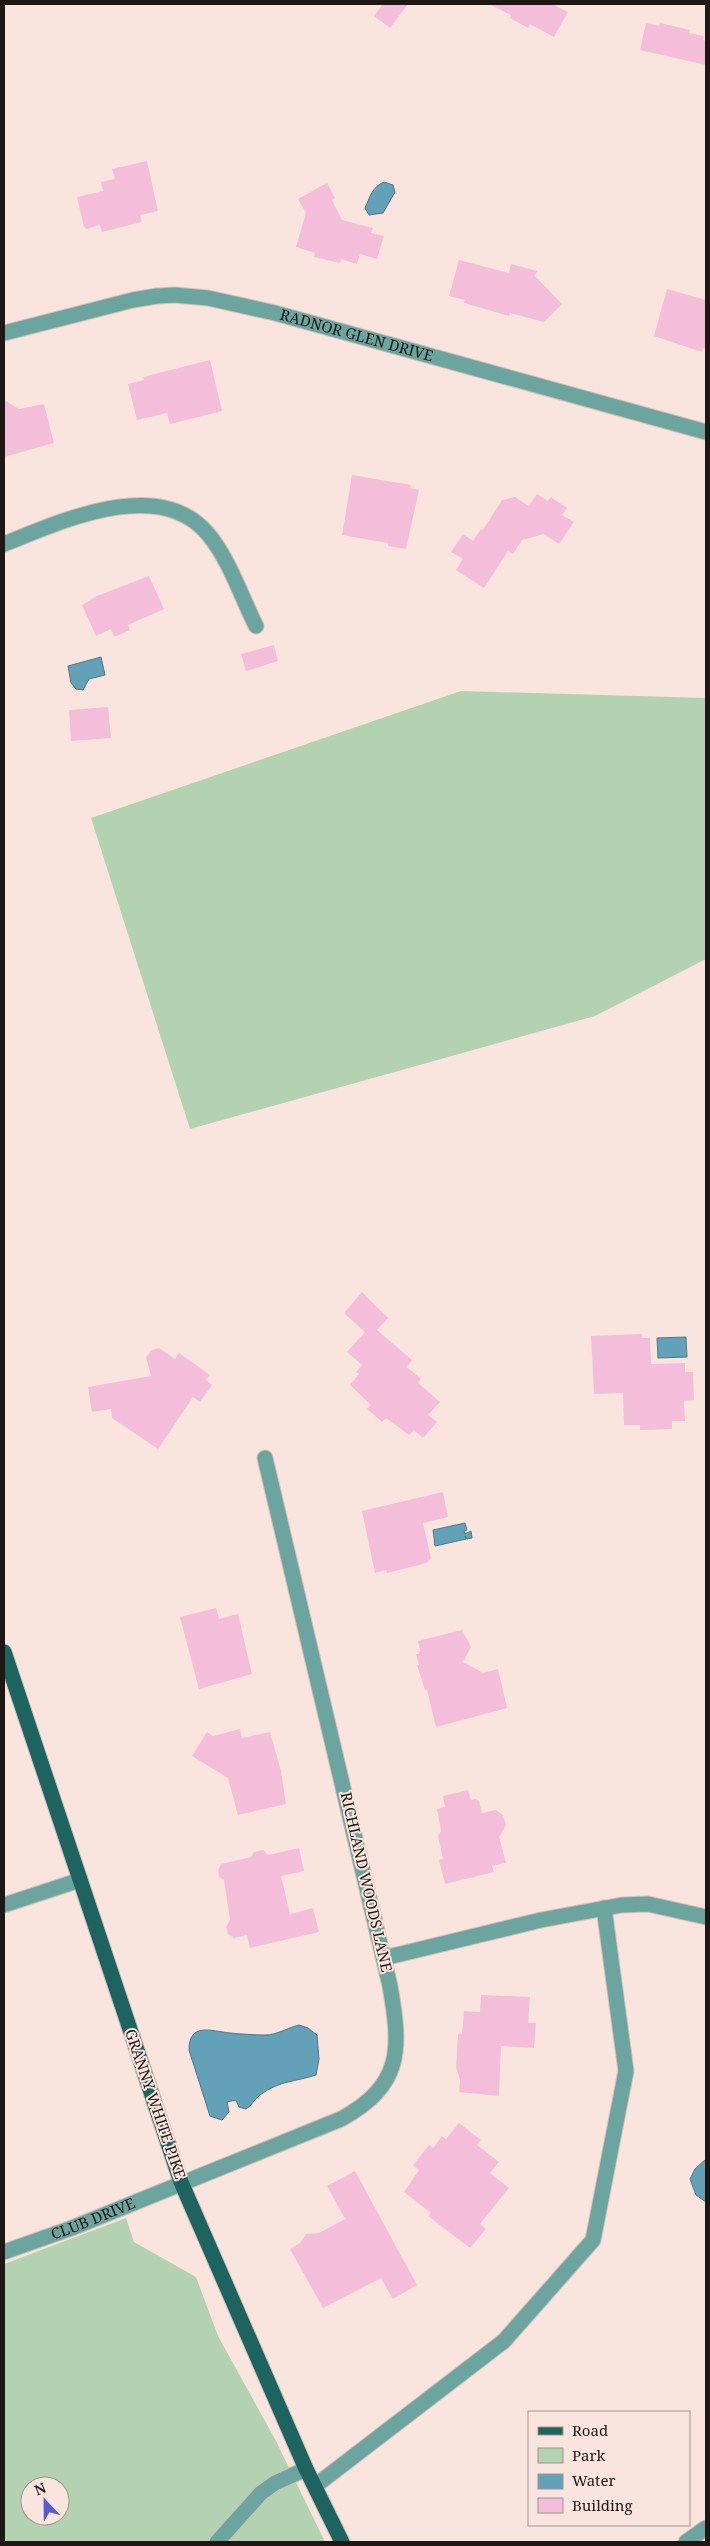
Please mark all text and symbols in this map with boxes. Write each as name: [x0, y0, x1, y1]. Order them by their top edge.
street label: RADNOR GLEN DRIVE: [278, 304, 436, 365]
street label: RICHLAND WOODS LANE: [337, 1790, 397, 1974]
street label: GRANNY WHITE PIKE: [121, 2026, 191, 2181]
street label: CLUB DRIVE: [48, 2193, 138, 2244]
legend: [528, 2411, 690, 2526]
text: Road: [572, 2420, 608, 2440]
text: Park: [572, 2445, 606, 2465]
text: Water: [572, 2470, 615, 2490]
north arrow: [20, 2476, 70, 2526]
text: N: [31, 2478, 49, 2499]
text: Building: [572, 2495, 633, 2515]

